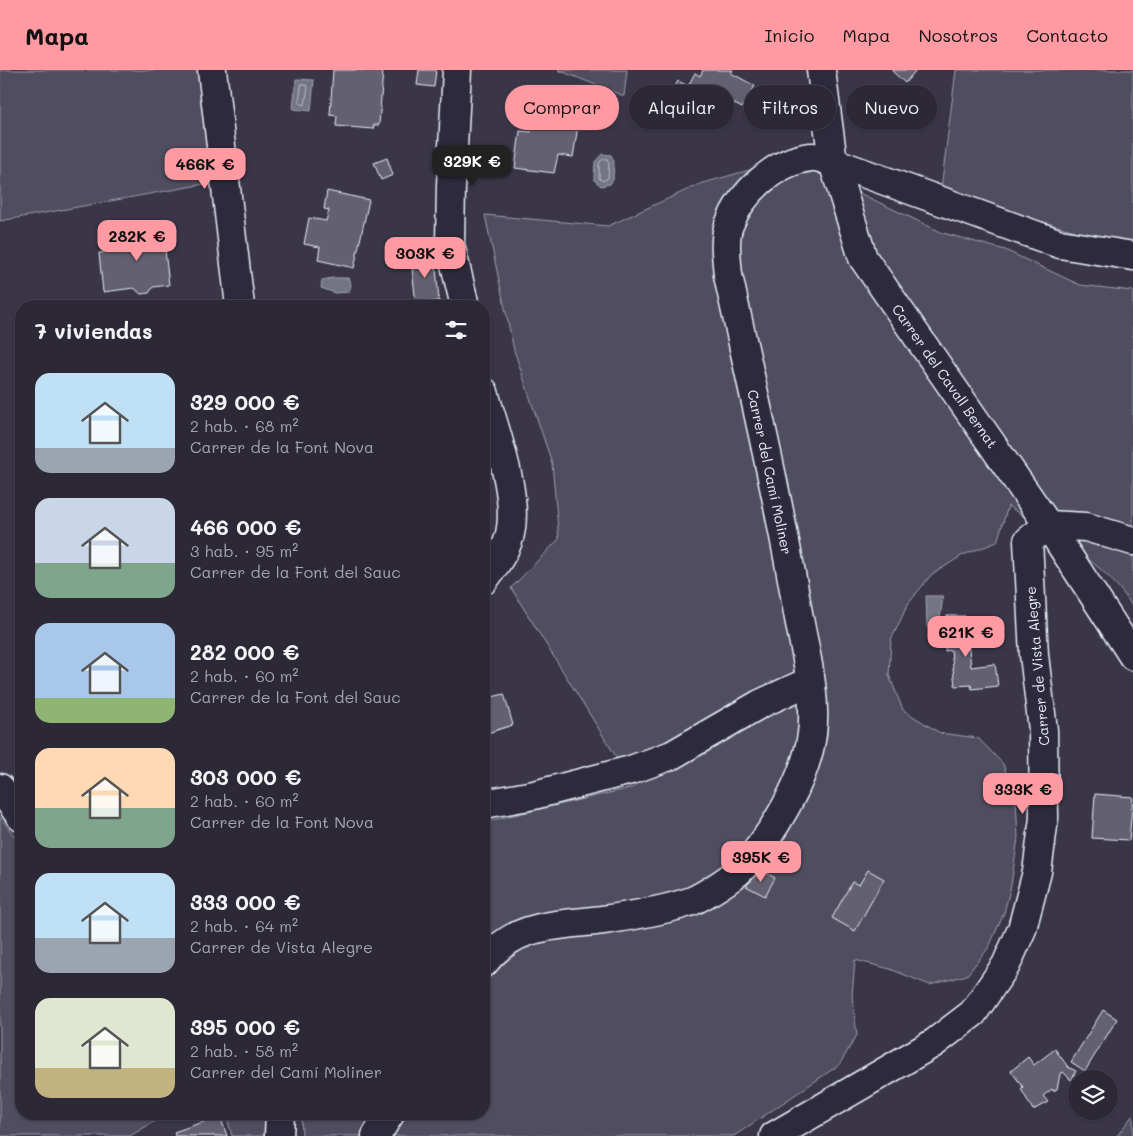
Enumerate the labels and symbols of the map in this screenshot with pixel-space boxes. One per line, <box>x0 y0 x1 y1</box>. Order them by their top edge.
pin: 329K € <box>431 144 513 187</box>
pin: 466K € <box>164 148 246 190</box>
pin: 282K € <box>96 220 178 262</box>
pin: 303K € <box>384 236 466 279</box>
street label: Carrer del Cavall Bernat <box>888 300 1002 452</box>
street label: Carrer del Camí Moliner <box>743 388 797 556</box>
street label: Carrer de Vista Alegre <box>1021 585 1053 747</box>
pin: 621K € <box>925 616 1007 658</box>
pin: 333K € <box>982 772 1064 815</box>
pin: 395K € <box>720 840 802 883</box>

